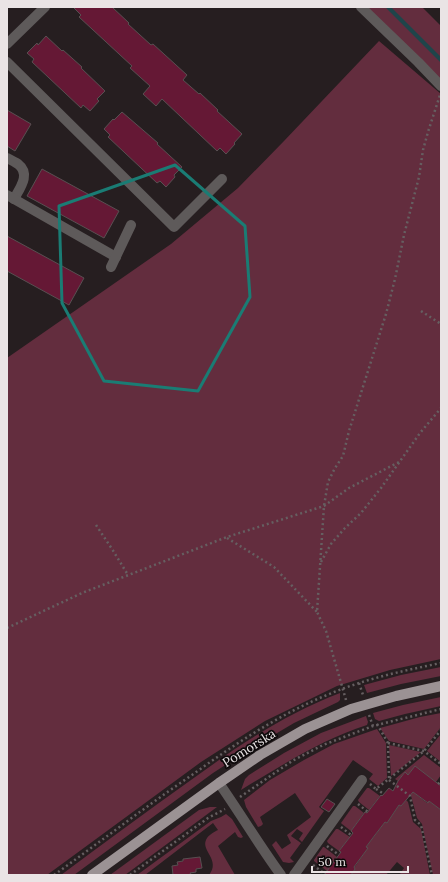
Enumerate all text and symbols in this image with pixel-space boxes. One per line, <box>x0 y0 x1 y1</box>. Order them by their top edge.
street label: Pomorska <box>219 725 279 771</box>
scale bar <box>312 848 408 874</box>
text: 50 m <box>318 854 346 869</box>

